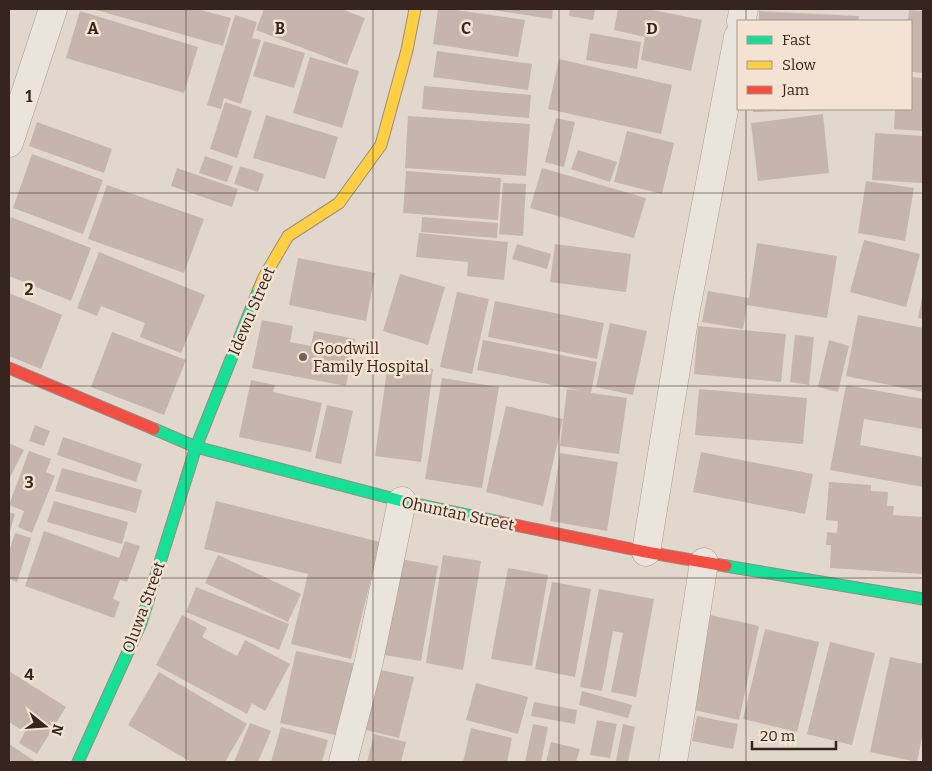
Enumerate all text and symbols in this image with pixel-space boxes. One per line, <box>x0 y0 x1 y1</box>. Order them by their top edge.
text: A <box>87 19 99 38</box>
text: B <box>275 19 285 38</box>
text: C <box>461 19 471 38</box>
text: D <box>646 19 658 38</box>
legend <box>737 20 912 110</box>
text: Fast <box>782 31 811 49</box>
text: Slow <box>782 56 817 74</box>
text: Jam <box>781 81 810 99</box>
text: 1 <box>26 87 33 106</box>
street label: Idewu Street <box>224 264 279 358</box>
text: 2 <box>24 280 34 299</box>
place label: Goodwill Family Hospital <box>313 339 429 376</box>
marker: Goodwill Family Hospital <box>297 351 309 363</box>
text: 3 <box>24 473 34 492</box>
street label: Ohuntan Street <box>400 492 516 535</box>
street label: Oluwa Street <box>118 559 169 655</box>
text: 4 <box>24 665 34 684</box>
north arrow <box>20 701 70 751</box>
scale bar <box>752 718 836 750</box>
text: N <box>47 722 67 737</box>
text: 20 m <box>760 727 796 745</box>

